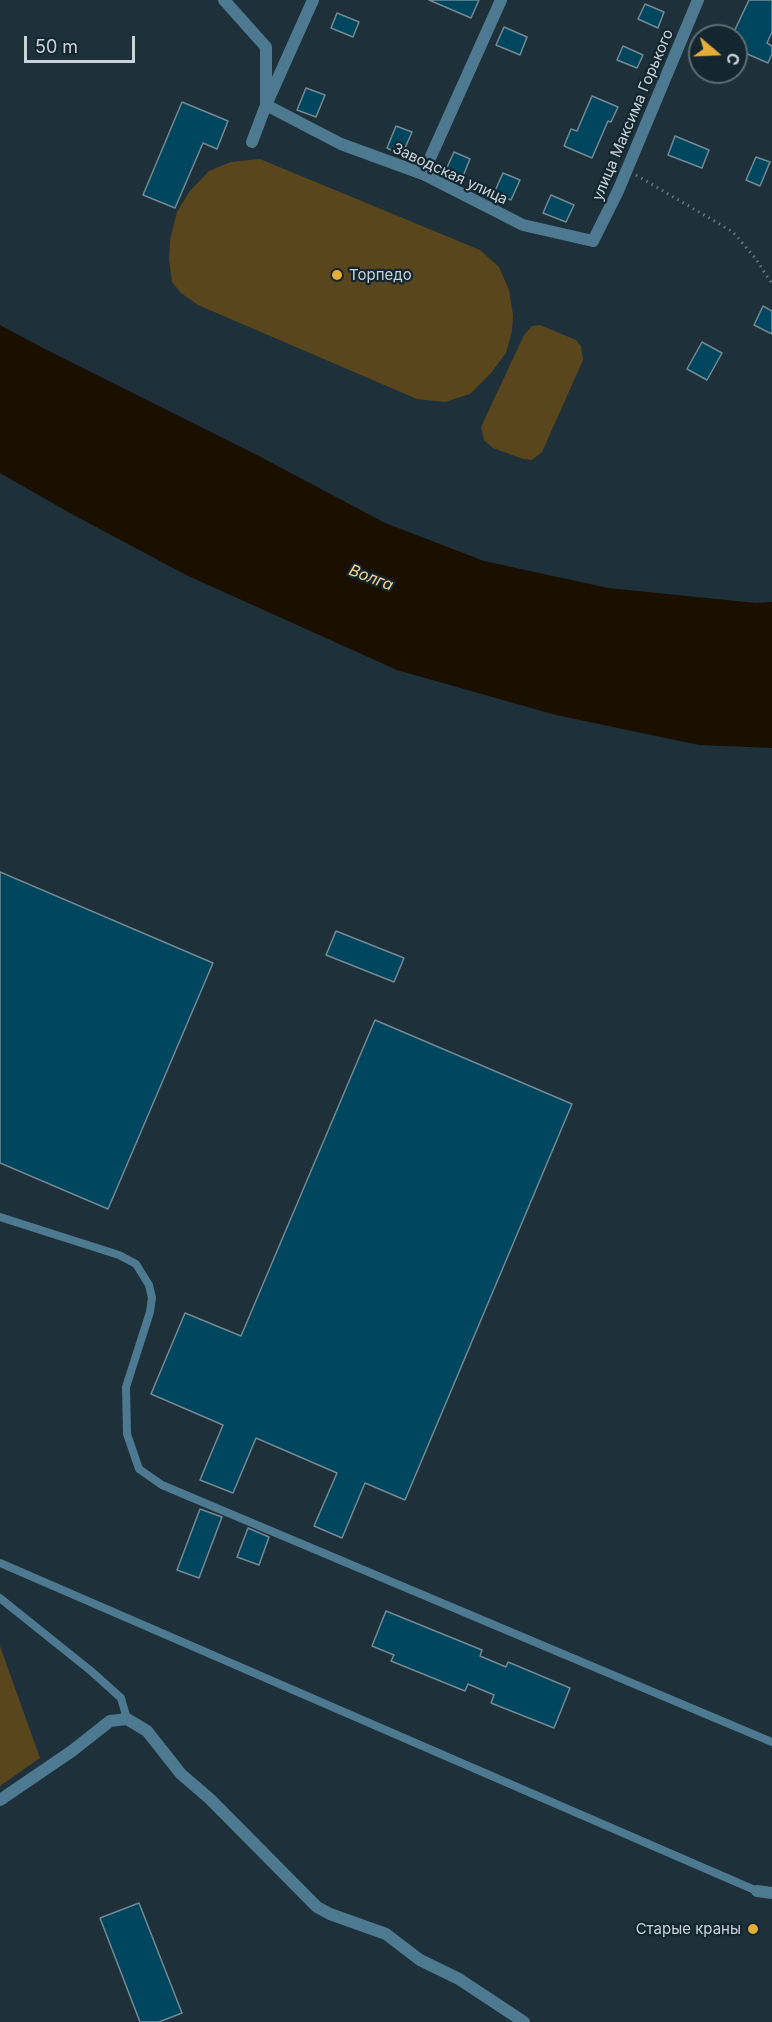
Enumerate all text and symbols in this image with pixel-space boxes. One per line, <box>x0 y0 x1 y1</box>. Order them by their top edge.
scale bar <box>27 24 138 62</box>
north arrow <box>688 24 748 84</box>
street label: улица Максима Горького <box>589 27 677 203</box>
text: 50 m <box>35 36 78 57</box>
text: С <box>722 50 745 68</box>
street label: Заводская улица <box>390 139 510 209</box>
place label: Торпедо <box>349 266 412 284</box>
marker: Торпедо <box>330 268 344 282</box>
water label: Волга <box>346 561 396 595</box>
place label: Старые краны <box>636 1920 741 1938</box>
marker: Старые краны <box>746 1922 760 1936</box>

